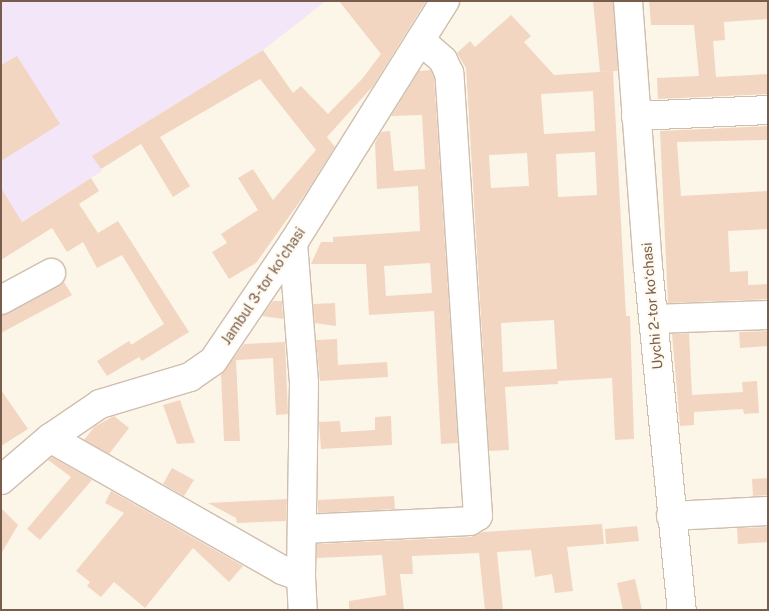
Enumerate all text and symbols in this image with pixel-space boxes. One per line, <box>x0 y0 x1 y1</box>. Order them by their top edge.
street label: Jambul 3-tor koʻchasi <box>218 224 308 348</box>
street label: Uychi 2-tor koʻchasi <box>638 242 666 370</box>

